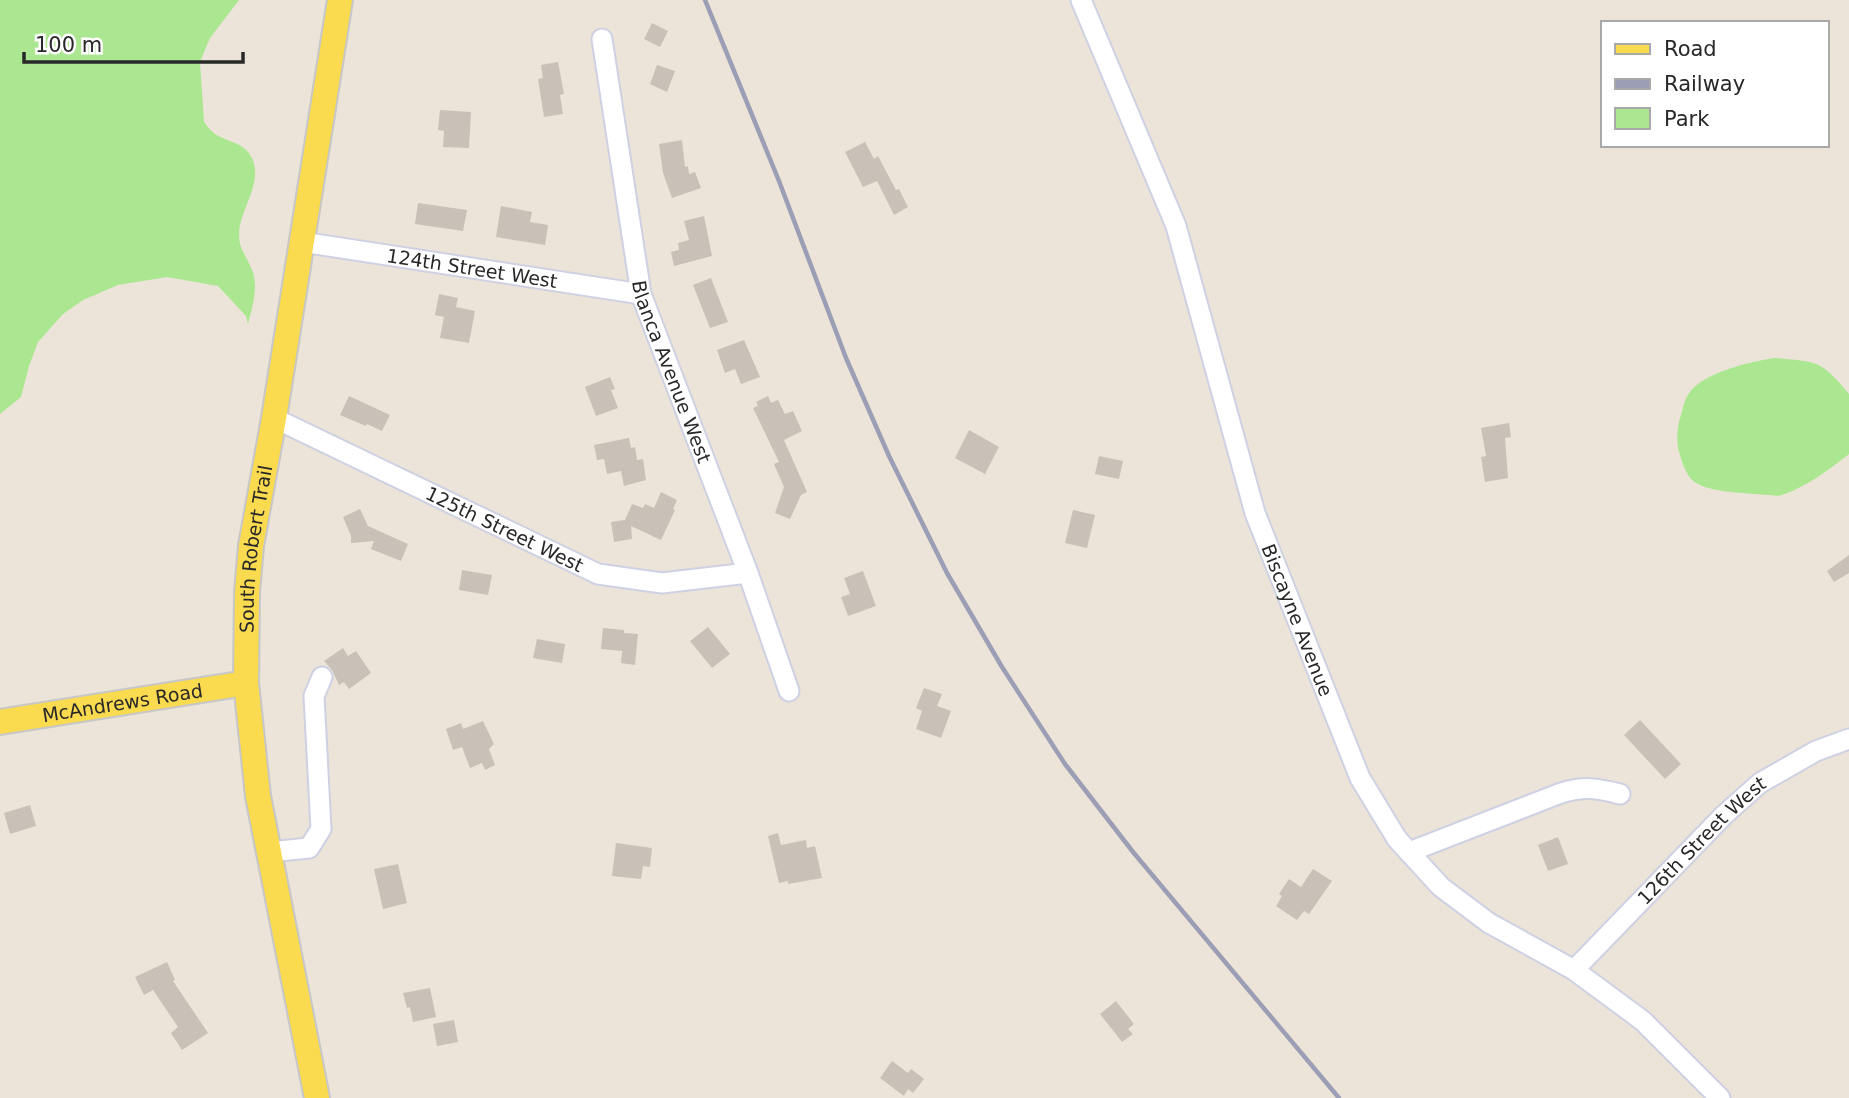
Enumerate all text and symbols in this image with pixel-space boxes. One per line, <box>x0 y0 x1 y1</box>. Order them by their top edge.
scale bar <box>24 21 243 65</box>
legend <box>1601 21 1828 147</box>
text: 100 m <box>35 33 102 57</box>
text: Road <box>1664 37 1717 61</box>
text: Railway <box>1664 72 1745 96</box>
text: Park <box>1664 107 1710 131</box>
street label: 124th Street West <box>385 244 559 292</box>
street label: Blanca Avenue West <box>628 279 716 466</box>
street label: South Robert Trail <box>236 463 276 633</box>
street label: 125th Street West <box>422 482 587 576</box>
street label: Biscayne Avenue <box>1257 541 1337 699</box>
street label: McAndrews Road <box>41 679 204 726</box>
street label: 126th Street West <box>1633 771 1769 909</box>

